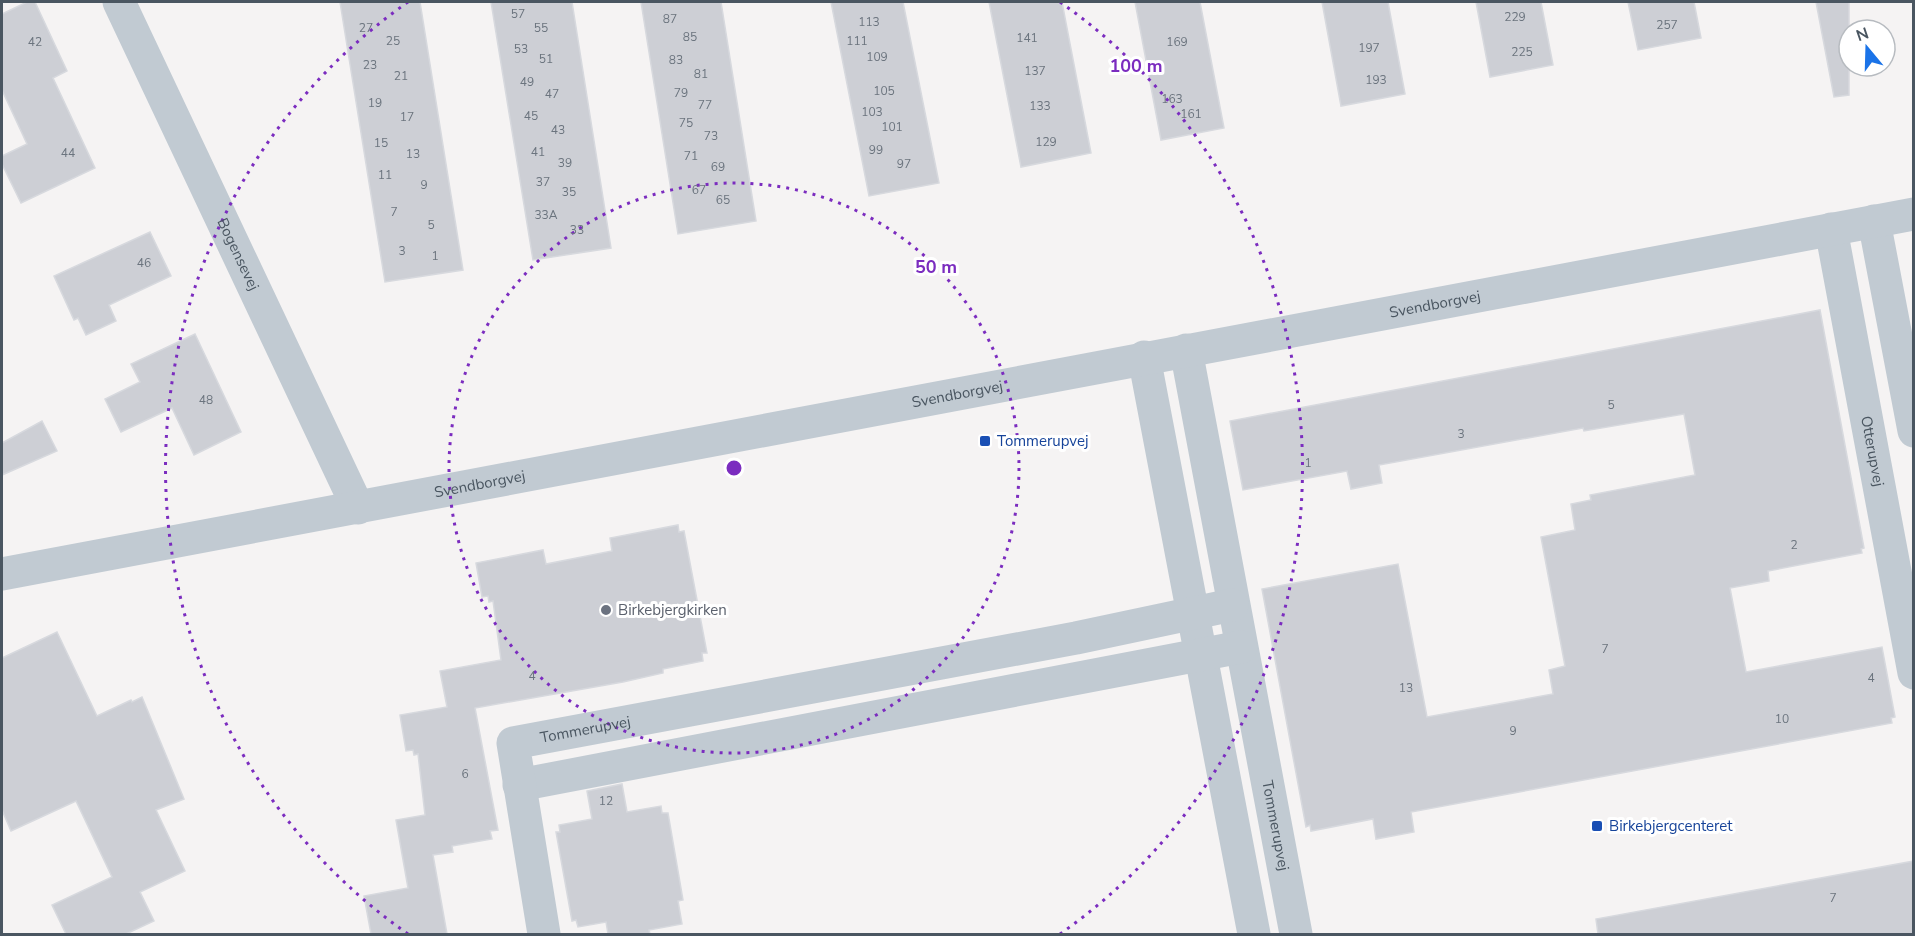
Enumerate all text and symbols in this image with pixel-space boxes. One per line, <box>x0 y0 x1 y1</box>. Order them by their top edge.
house number: 57 <box>511 6 525 22</box>
house number: 229 <box>1504 9 1526 25</box>
house number: 87 <box>663 11 677 27</box>
house number: 113 <box>858 14 880 30</box>
house number: 257 <box>1656 17 1678 33</box>
north arrow <box>1837 18 1897 78</box>
house number: 27 <box>359 20 373 36</box>
house number: 55 <box>534 20 548 36</box>
text: N <box>1853 22 1872 47</box>
house number: 85 <box>683 29 697 45</box>
house number: 141 <box>1016 30 1038 46</box>
house number: 25 <box>386 33 400 49</box>
house number: 111 <box>846 33 868 49</box>
house number: 42 <box>28 34 42 50</box>
house number: 169 <box>1166 34 1188 50</box>
house number: 197 <box>1358 40 1380 56</box>
house number: 53 <box>514 41 528 57</box>
house number: 225 <box>1511 44 1533 60</box>
house number: 109 <box>866 49 888 65</box>
house number: 51 <box>539 51 553 67</box>
house number: 83 <box>669 52 683 68</box>
text: 100 m <box>1109 54 1163 78</box>
house number: 23 <box>363 57 377 73</box>
house number: 137 <box>1024 63 1046 79</box>
house number: 81 <box>694 66 708 82</box>
house number: 21 <box>394 68 408 84</box>
house number: 193 <box>1365 72 1387 88</box>
house number: 49 <box>520 74 534 90</box>
house number: 105 <box>873 83 895 99</box>
house number: 79 <box>674 85 688 101</box>
house number: 47 <box>545 86 559 102</box>
house number: 163 <box>1161 91 1183 107</box>
house number: 19 <box>368 95 382 111</box>
house number: 77 <box>698 97 712 113</box>
house number: 133 <box>1029 98 1051 114</box>
house number: 103 <box>861 104 883 120</box>
house number: 161 <box>1180 106 1202 122</box>
house number: 45 <box>524 108 538 124</box>
house number: 17 <box>400 109 414 125</box>
house number: 75 <box>679 115 693 131</box>
house number: 101 <box>881 119 903 135</box>
house number: 43 <box>551 122 565 138</box>
house number: 73 <box>704 128 718 144</box>
house number: 129 <box>1035 134 1057 150</box>
house number: 15 <box>374 135 388 151</box>
house number: 99 <box>869 142 883 158</box>
house number: 41 <box>531 144 545 160</box>
house number: 44 <box>61 145 75 161</box>
house number: 13 <box>406 146 420 162</box>
house number: 71 <box>684 148 698 164</box>
house number: 39 <box>558 155 572 171</box>
house number: 97 <box>897 156 911 172</box>
house number: 69 <box>711 159 725 175</box>
house number: 11 <box>378 167 392 183</box>
house number: 37 <box>536 174 550 190</box>
house number: 9 <box>420 177 428 193</box>
house number: 67 <box>692 182 706 198</box>
house number: 35 <box>562 184 576 200</box>
house number: 65 <box>716 192 730 208</box>
house number: 7 <box>390 204 398 220</box>
house number: 33A <box>534 207 558 223</box>
street label: Bogensevej <box>212 215 264 294</box>
house number: 5 <box>427 217 435 233</box>
house number: 33 <box>570 222 584 238</box>
house number: 3 <box>398 243 406 259</box>
house number: 1 <box>431 248 439 264</box>
house number: 46 <box>137 255 151 271</box>
text: 50 m <box>915 255 957 279</box>
street label: Svendborgvej <box>1388 286 1482 323</box>
street label: Svendborgvej <box>910 376 1004 413</box>
house number: 48 <box>199 392 213 408</box>
house number: 5 <box>1607 397 1615 413</box>
street label: Otterupvej <box>1856 414 1889 488</box>
house number: 3 <box>1457 426 1465 442</box>
place label: Tommerupvej <box>997 431 1088 451</box>
marker: Tommerupvej <box>978 434 992 448</box>
house number: 1 <box>1304 455 1312 471</box>
centre of rings <box>724 458 744 478</box>
street label: Svendborgvej <box>432 466 527 502</box>
house number: 2 <box>1790 537 1798 553</box>
place label: Birkebjergkirken <box>618 600 727 620</box>
marker: Birkebjergkirken <box>599 603 613 617</box>
house number: 7 <box>1601 641 1609 657</box>
house number: 4 <box>528 668 536 684</box>
house number: 4 <box>1867 670 1875 686</box>
house number: 13 <box>1399 680 1413 696</box>
street label: Tommerupvej <box>538 711 632 748</box>
house number: 10 <box>1775 711 1789 727</box>
house number: 9 <box>1509 723 1517 739</box>
house number: 6 <box>461 766 469 782</box>
street label: Tommerupvej <box>1257 779 1294 872</box>
house number: 12 <box>599 793 613 809</box>
place label: Birkebjergcenteret <box>1609 816 1733 836</box>
marker: Birkebjergcenteret <box>1590 819 1604 833</box>
house number: 7 <box>1829 890 1837 906</box>

